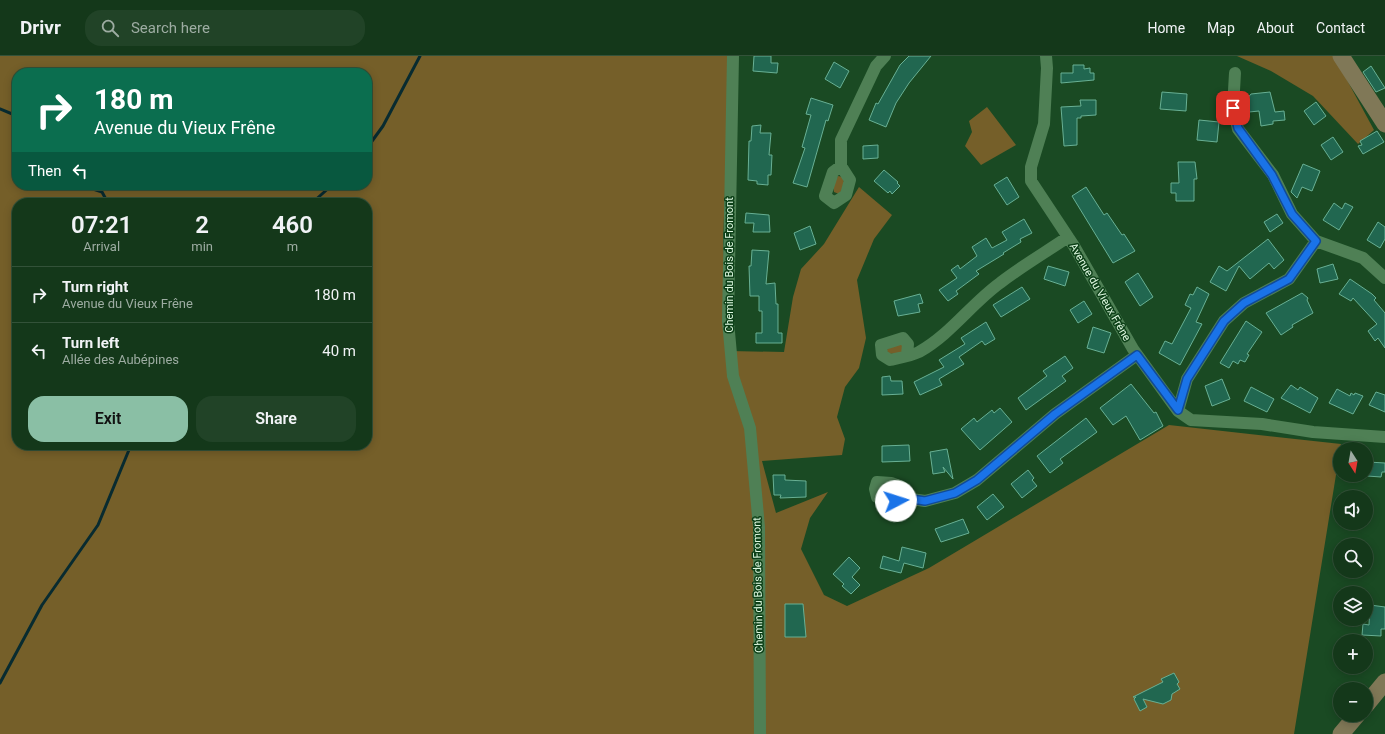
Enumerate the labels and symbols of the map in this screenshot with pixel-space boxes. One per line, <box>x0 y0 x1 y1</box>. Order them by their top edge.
pin <box>1216 91 1250 125</box>
street label: Chemin du Bois de Fromont <box>723 197 736 333</box>
street label: Avenue du Vieux Frêne <box>1067 241 1133 343</box>
north arrow <box>1333 442 1373 482</box>
position arrow <box>875 480 917 522</box>
street label: Chemin du Bois de Fromont <box>750 517 766 653</box>

